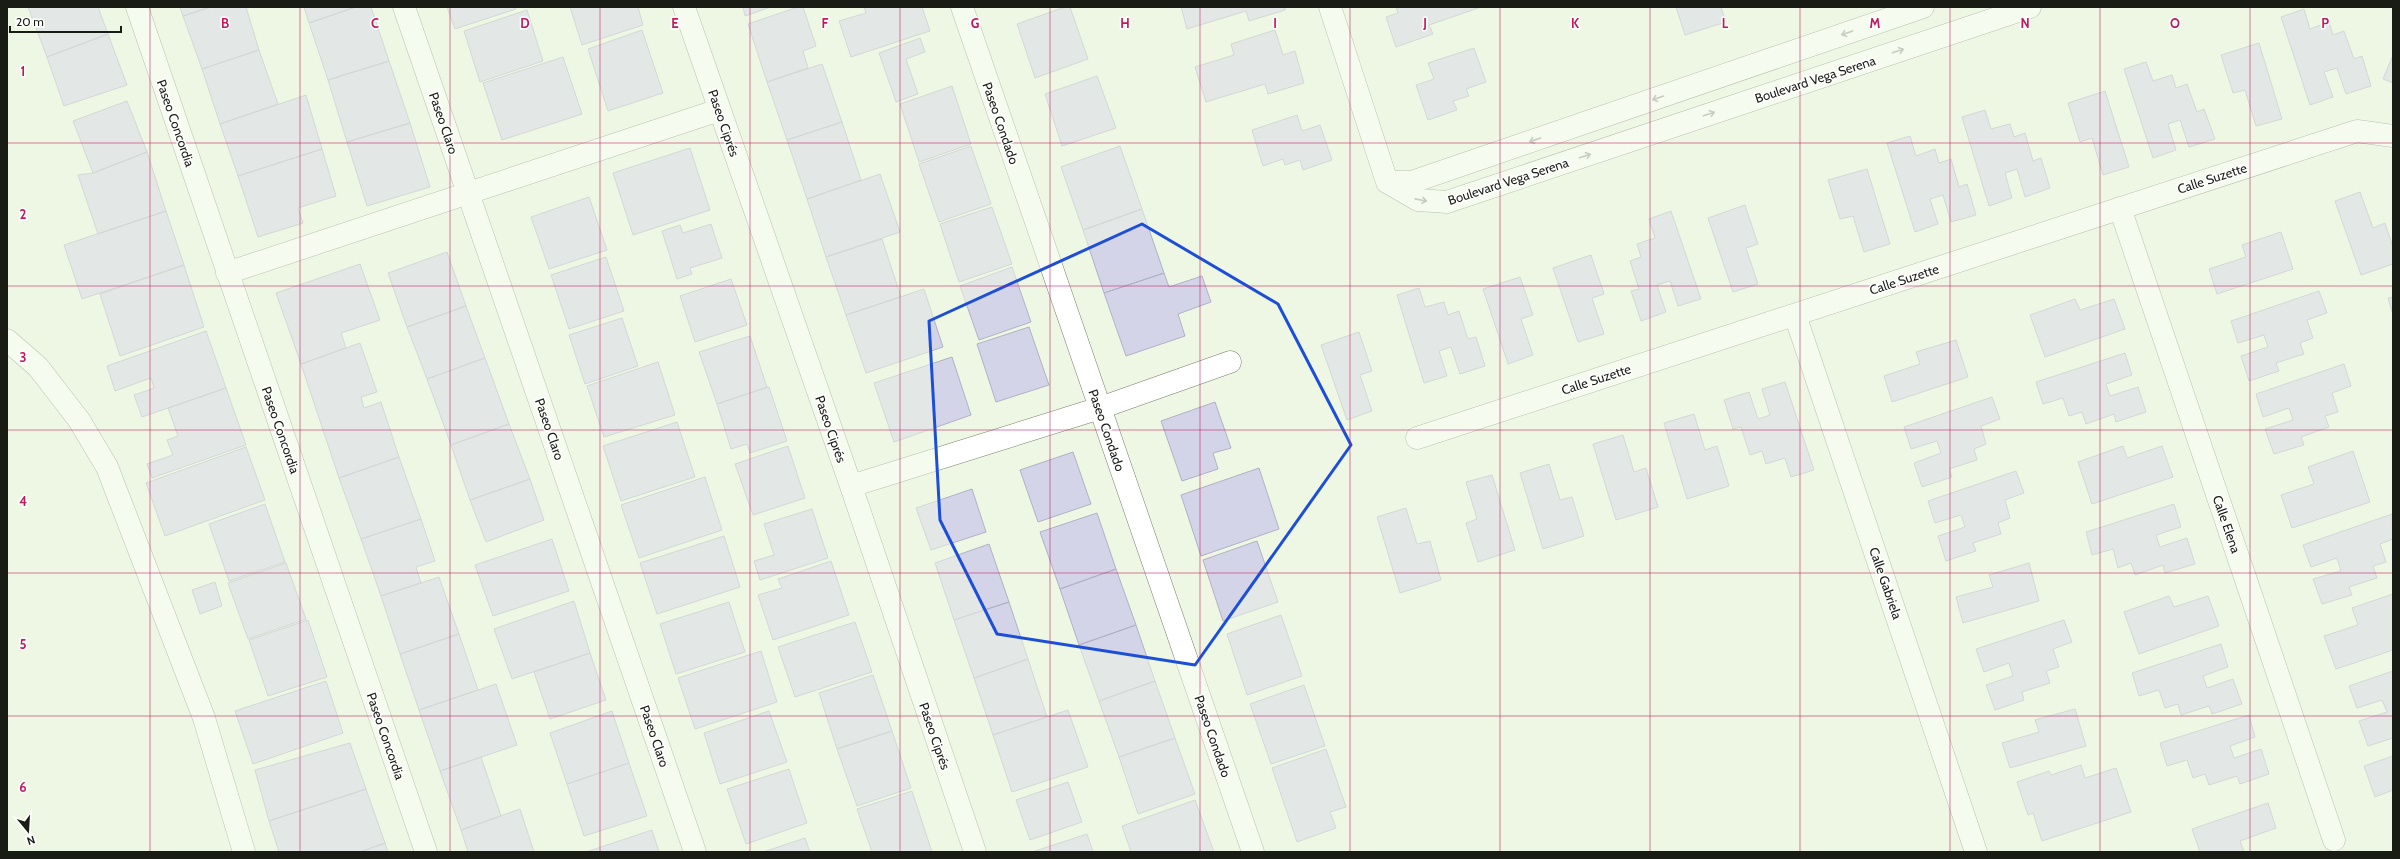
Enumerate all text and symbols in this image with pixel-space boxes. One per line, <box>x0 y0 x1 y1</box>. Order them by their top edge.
scale bar <box>10 8 121 34</box>
text: 20 m <box>16 14 44 29</box>
text: B <box>221 15 229 31</box>
text: C <box>371 15 379 31</box>
text: D <box>520 15 530 31</box>
text: E <box>671 15 679 31</box>
text: F <box>822 15 829 31</box>
text: G <box>971 15 980 31</box>
text: H <box>1120 15 1130 31</box>
text: I <box>1273 15 1277 31</box>
text: J <box>1422 15 1427 31</box>
text: K <box>1571 15 1580 31</box>
text: L <box>1722 15 1729 31</box>
text: M <box>1870 15 1881 31</box>
text: N <box>2020 15 2030 31</box>
text: O <box>2170 15 2180 31</box>
text: P <box>2321 15 2329 31</box>
one-way arrow <box>1841 30 1853 38</box>
one-way arrow <box>1892 47 1905 54</box>
street label: Boulevard Vega Serena <box>1753 52 1878 106</box>
text: 1 <box>21 63 25 79</box>
street label: Paseo Concordia <box>154 77 199 169</box>
street label: Paseo Condado <box>979 80 1023 166</box>
street label: Paseo Ciprés <box>705 87 743 159</box>
street label: Paseo Claro <box>426 90 462 156</box>
one-way arrow <box>1651 95 1664 102</box>
one-way arrow <box>1702 110 1714 118</box>
one-way arrow <box>1528 137 1541 144</box>
one-way arrow <box>1579 151 1591 159</box>
street label: Boulevard Vega Serena <box>1446 154 1571 208</box>
street label: Calle Suzette <box>2175 159 2249 197</box>
one-way arrow <box>1415 196 1428 204</box>
text: 2 <box>20 206 27 222</box>
street label: Calle Suzette <box>1867 260 1941 298</box>
text: 3 <box>19 349 27 365</box>
street label: Calle Suzette <box>1559 360 1633 398</box>
street label: Paseo Concordia <box>259 384 304 476</box>
street label: Paseo Condado <box>1085 387 1129 473</box>
street label: Paseo Ciprés <box>812 393 850 465</box>
street label: Paseo Claro <box>532 396 568 462</box>
text: 4 <box>19 493 27 509</box>
street label: Calle Elena <box>2210 493 2245 556</box>
street label: Calle Gabriela <box>1866 545 1906 622</box>
text: 5 <box>20 636 27 652</box>
street label: Paseo Concordia <box>364 690 409 782</box>
street label: Paseo Condado <box>1191 693 1235 779</box>
street label: Paseo Ciprés <box>916 700 954 772</box>
street label: Paseo Claro <box>637 703 673 769</box>
text: 6 <box>19 779 27 795</box>
north arrow <box>8 811 48 851</box>
text: N <box>25 833 37 848</box>

